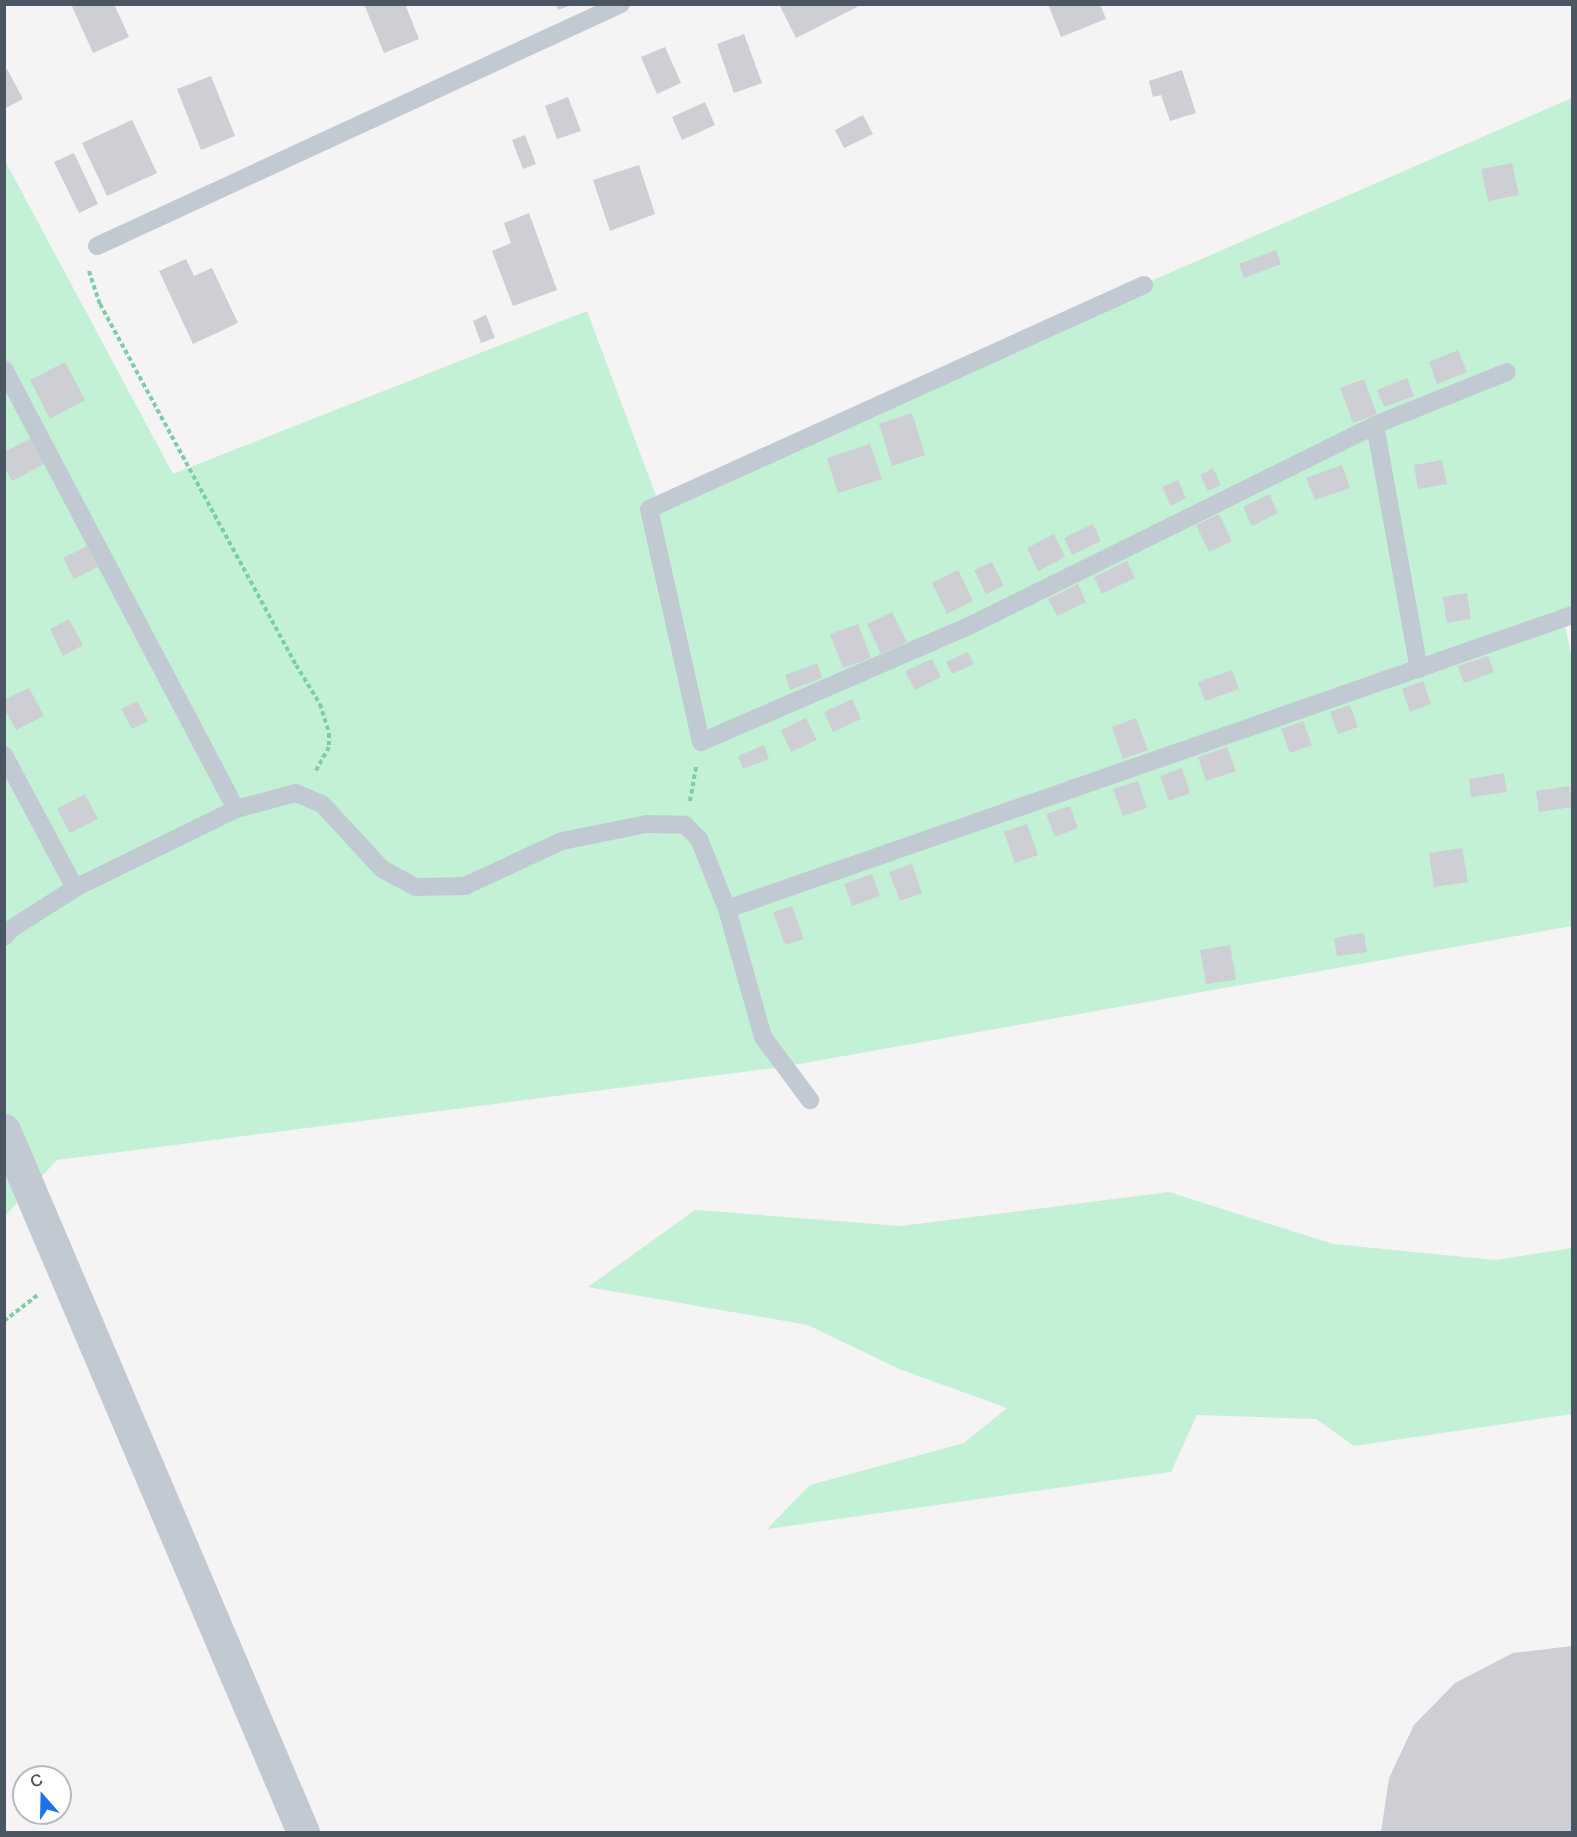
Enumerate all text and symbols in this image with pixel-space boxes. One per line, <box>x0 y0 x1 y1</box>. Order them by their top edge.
north arrow <box>12 1765 72 1825</box>
text: С <box>27 1768 46 1792</box>

